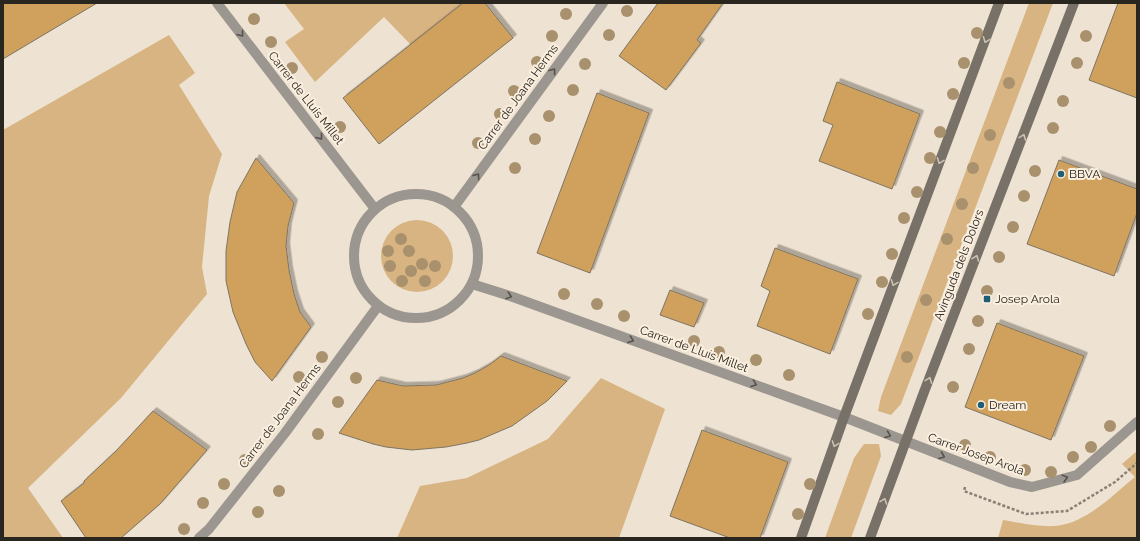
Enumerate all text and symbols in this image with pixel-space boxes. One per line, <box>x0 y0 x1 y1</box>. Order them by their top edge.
one-way arrow <box>236 29 243 36</box>
one-way arrow <box>982 36 990 43</box>
street label: Carrer de Joana Herms <box>475 41 561 153</box>
street label: Carrer de Lluís Millet <box>265 49 347 147</box>
one-way arrow <box>548 68 555 75</box>
one-way arrow <box>315 133 322 140</box>
one-way arrow <box>1018 133 1026 140</box>
one-way arrow <box>936 158 945 165</box>
place label: BBVA <box>1069 167 1100 181</box>
marker: BBVA <box>1056 169 1066 179</box>
one-way arrow <box>472 173 479 180</box>
street label: Avinguda dels Dolors <box>931 207 987 323</box>
one-way arrow <box>971 255 979 262</box>
one-way arrow <box>891 279 899 286</box>
one-way arrow <box>505 291 512 300</box>
place label: Josep Arola <box>995 292 1060 306</box>
marker: Josep Arola <box>982 294 992 304</box>
street label: Carrer de Lluís Millet <box>638 323 750 375</box>
one-way arrow <box>628 335 635 343</box>
street label: Carrer de Joana Herms <box>236 361 324 471</box>
one-way arrow <box>925 376 933 383</box>
one-way arrow <box>750 379 757 388</box>
place label: Dream <box>989 398 1026 412</box>
marker: Dream <box>976 400 986 410</box>
one-way arrow <box>885 430 892 438</box>
street label: Carrer Josep Arola <box>926 430 1026 478</box>
one-way arrow <box>831 441 839 448</box>
one-way arrow <box>938 451 945 459</box>
one-way arrow <box>1062 475 1069 483</box>
one-way arrow <box>879 498 887 505</box>

